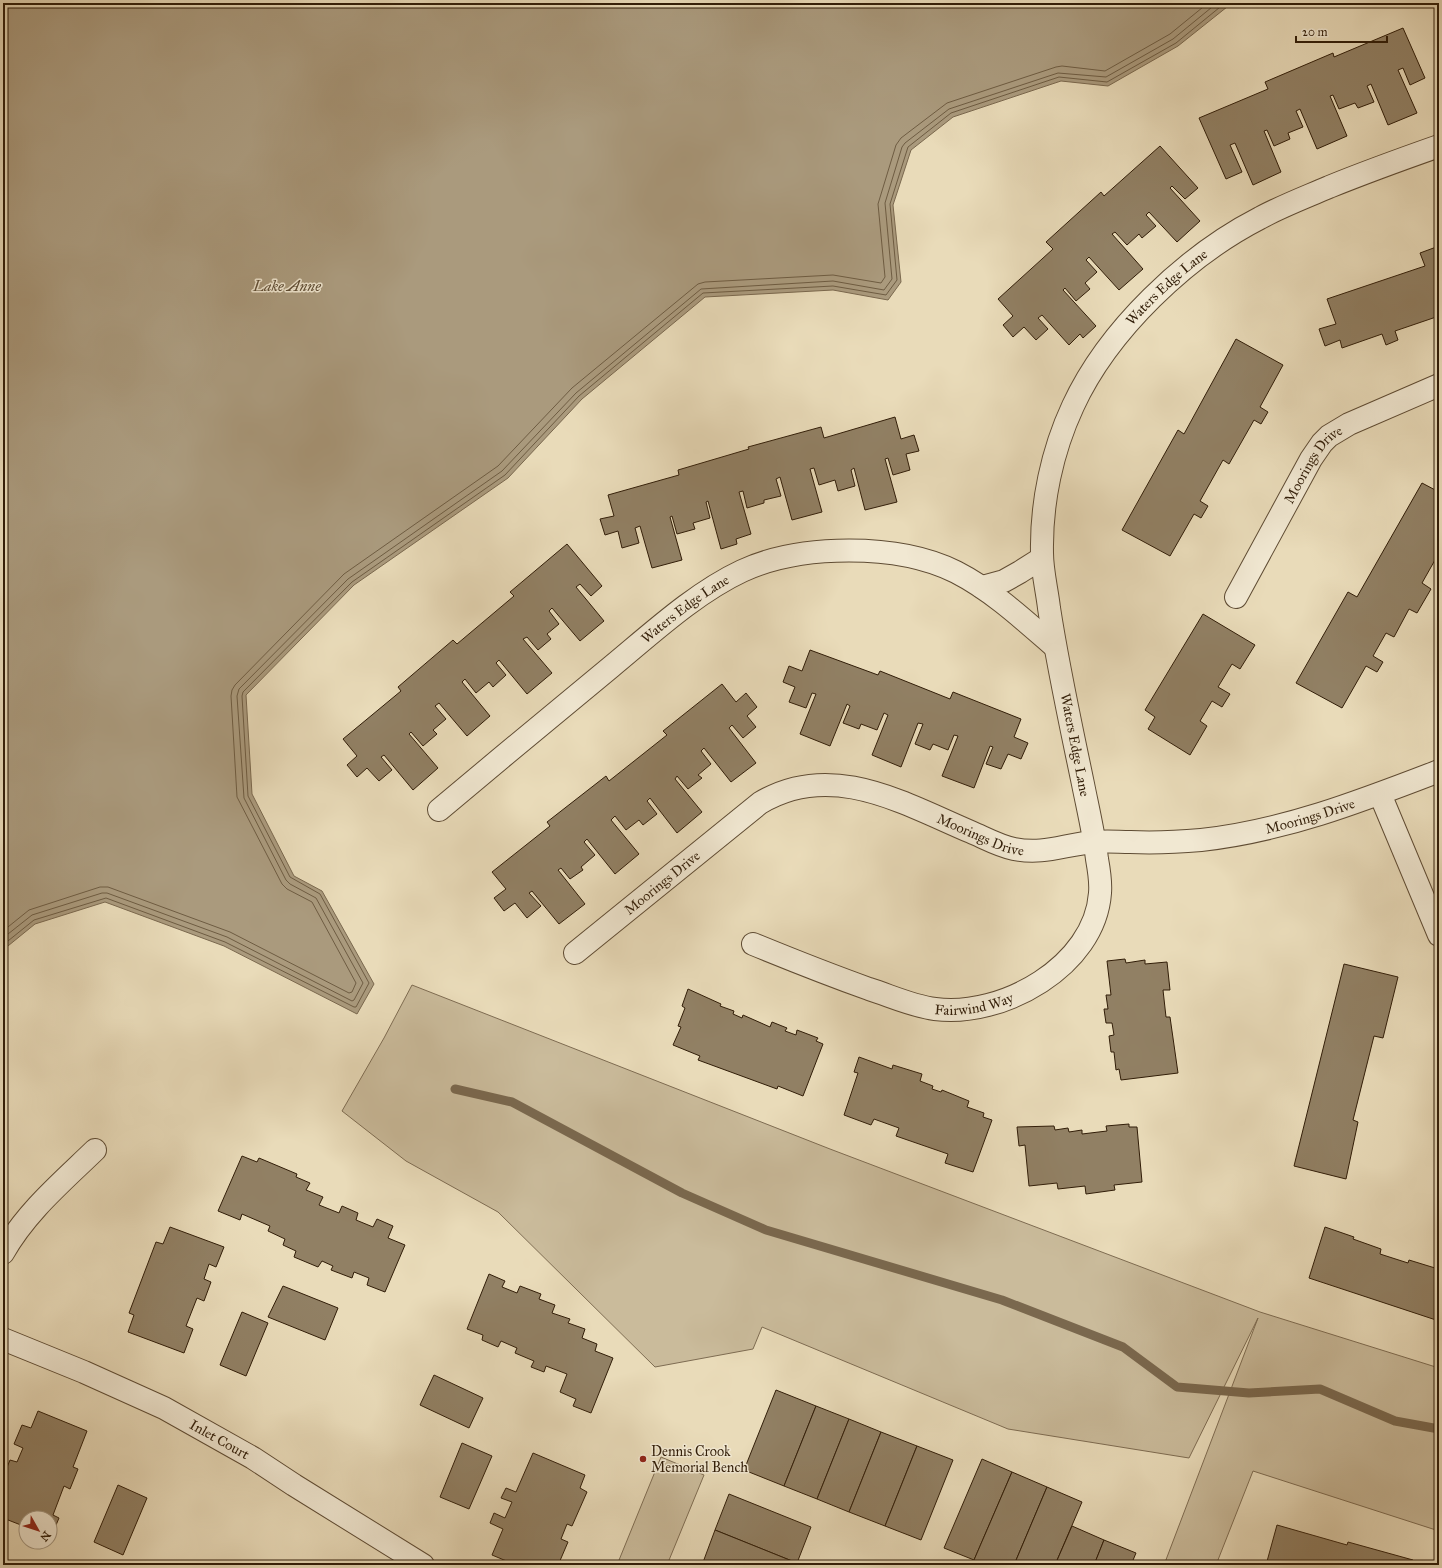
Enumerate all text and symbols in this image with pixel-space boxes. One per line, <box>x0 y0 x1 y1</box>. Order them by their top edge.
scale bar <box>1296 18 1387 44</box>
text: 20 m <box>1302 25 1328 39</box>
street label: Waters Edge Lane <box>1122 245 1211 328</box>
water label: Lake Anne <box>252 277 321 295</box>
street label: Moorings Drive <box>1280 422 1345 506</box>
street label: Waters Edge Lane <box>638 571 732 647</box>
street label: Waters Edge Lane <box>1057 692 1093 798</box>
street label: Moorings Drive <box>1264 795 1357 837</box>
street label: Moorings Drive <box>935 810 1025 859</box>
street label: Moorings Drive <box>621 847 703 918</box>
street label: Fairwind Way <box>934 989 1016 1019</box>
street label: Inlet Court <box>187 1416 252 1463</box>
place label: Dennis Crook Memorial Bench <box>651 1443 748 1476</box>
marker: Dennis Crook Memorial Bench <box>638 1454 648 1464</box>
north arrow <box>18 1510 58 1550</box>
text: N <box>37 1528 53 1544</box>

